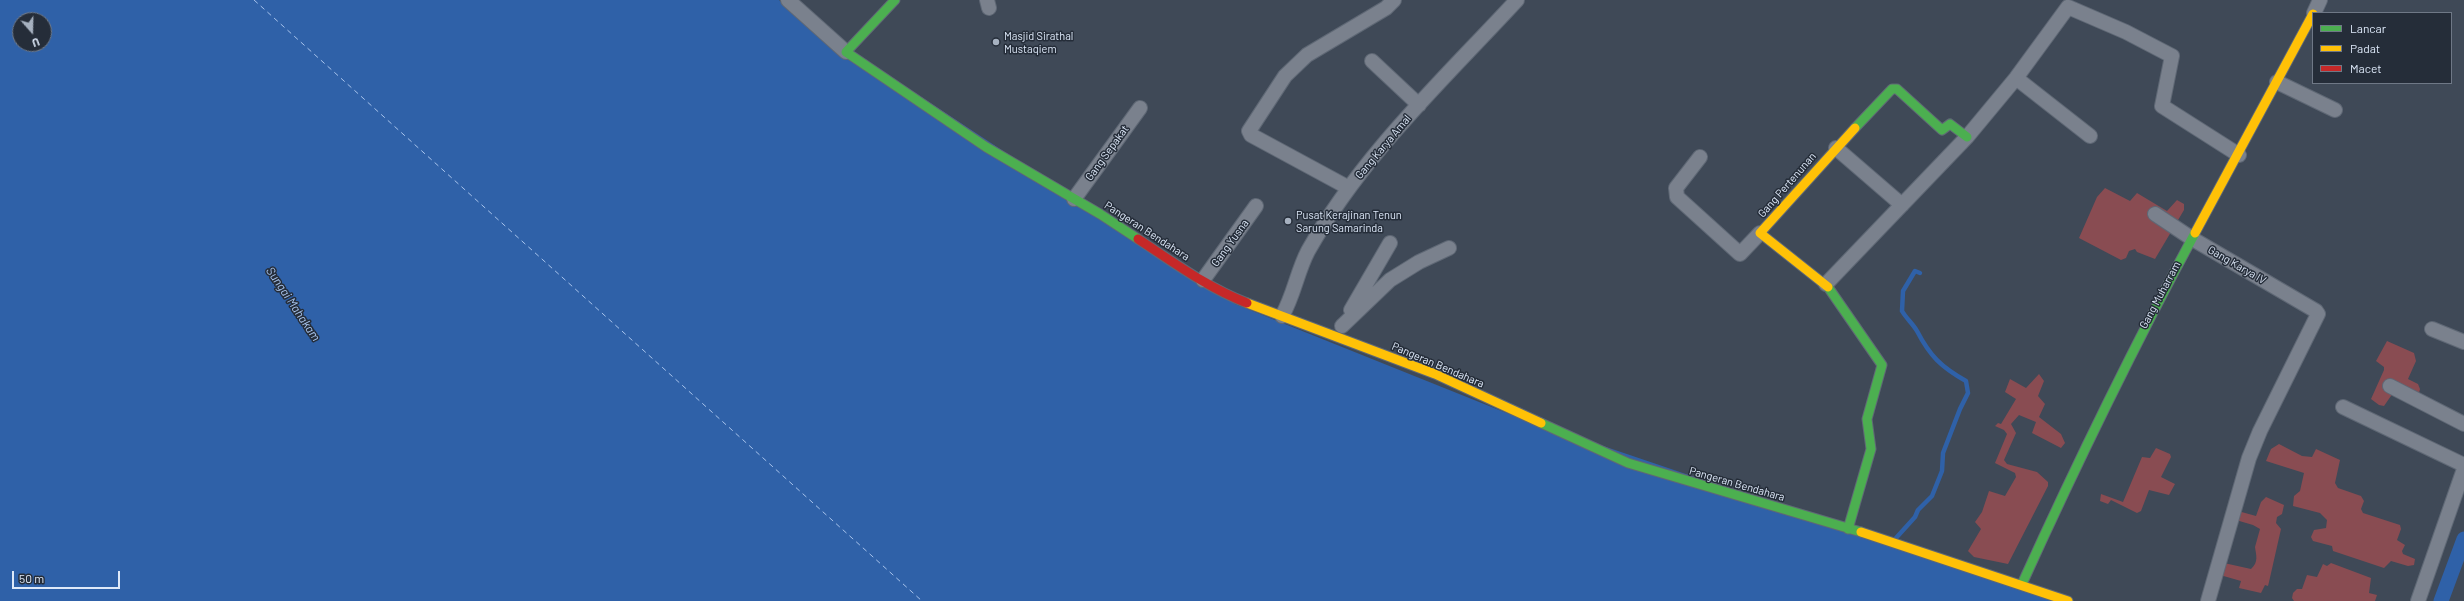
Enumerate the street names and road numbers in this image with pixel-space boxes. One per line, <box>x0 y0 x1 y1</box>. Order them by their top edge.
street label: Gang Karya Amal <box>1352 112 1414 182</box>
street label: Gang Sepakat <box>1082 123 1132 183</box>
street label: Gang Pertenunan <box>1755 150 1819 220</box>
street label: Pangeran Bendahara <box>1102 199 1192 263</box>
street label: Gang Yusna <box>1209 217 1251 269</box>
street label: Gang Karya IV <box>2206 243 2268 287</box>
street label: Gang Muharram <box>2137 259 2183 331</box>
street label: Pangeran Bendahara <box>1390 340 1486 390</box>
street label: Pangeran Bendahara <box>1688 464 1786 504</box>

